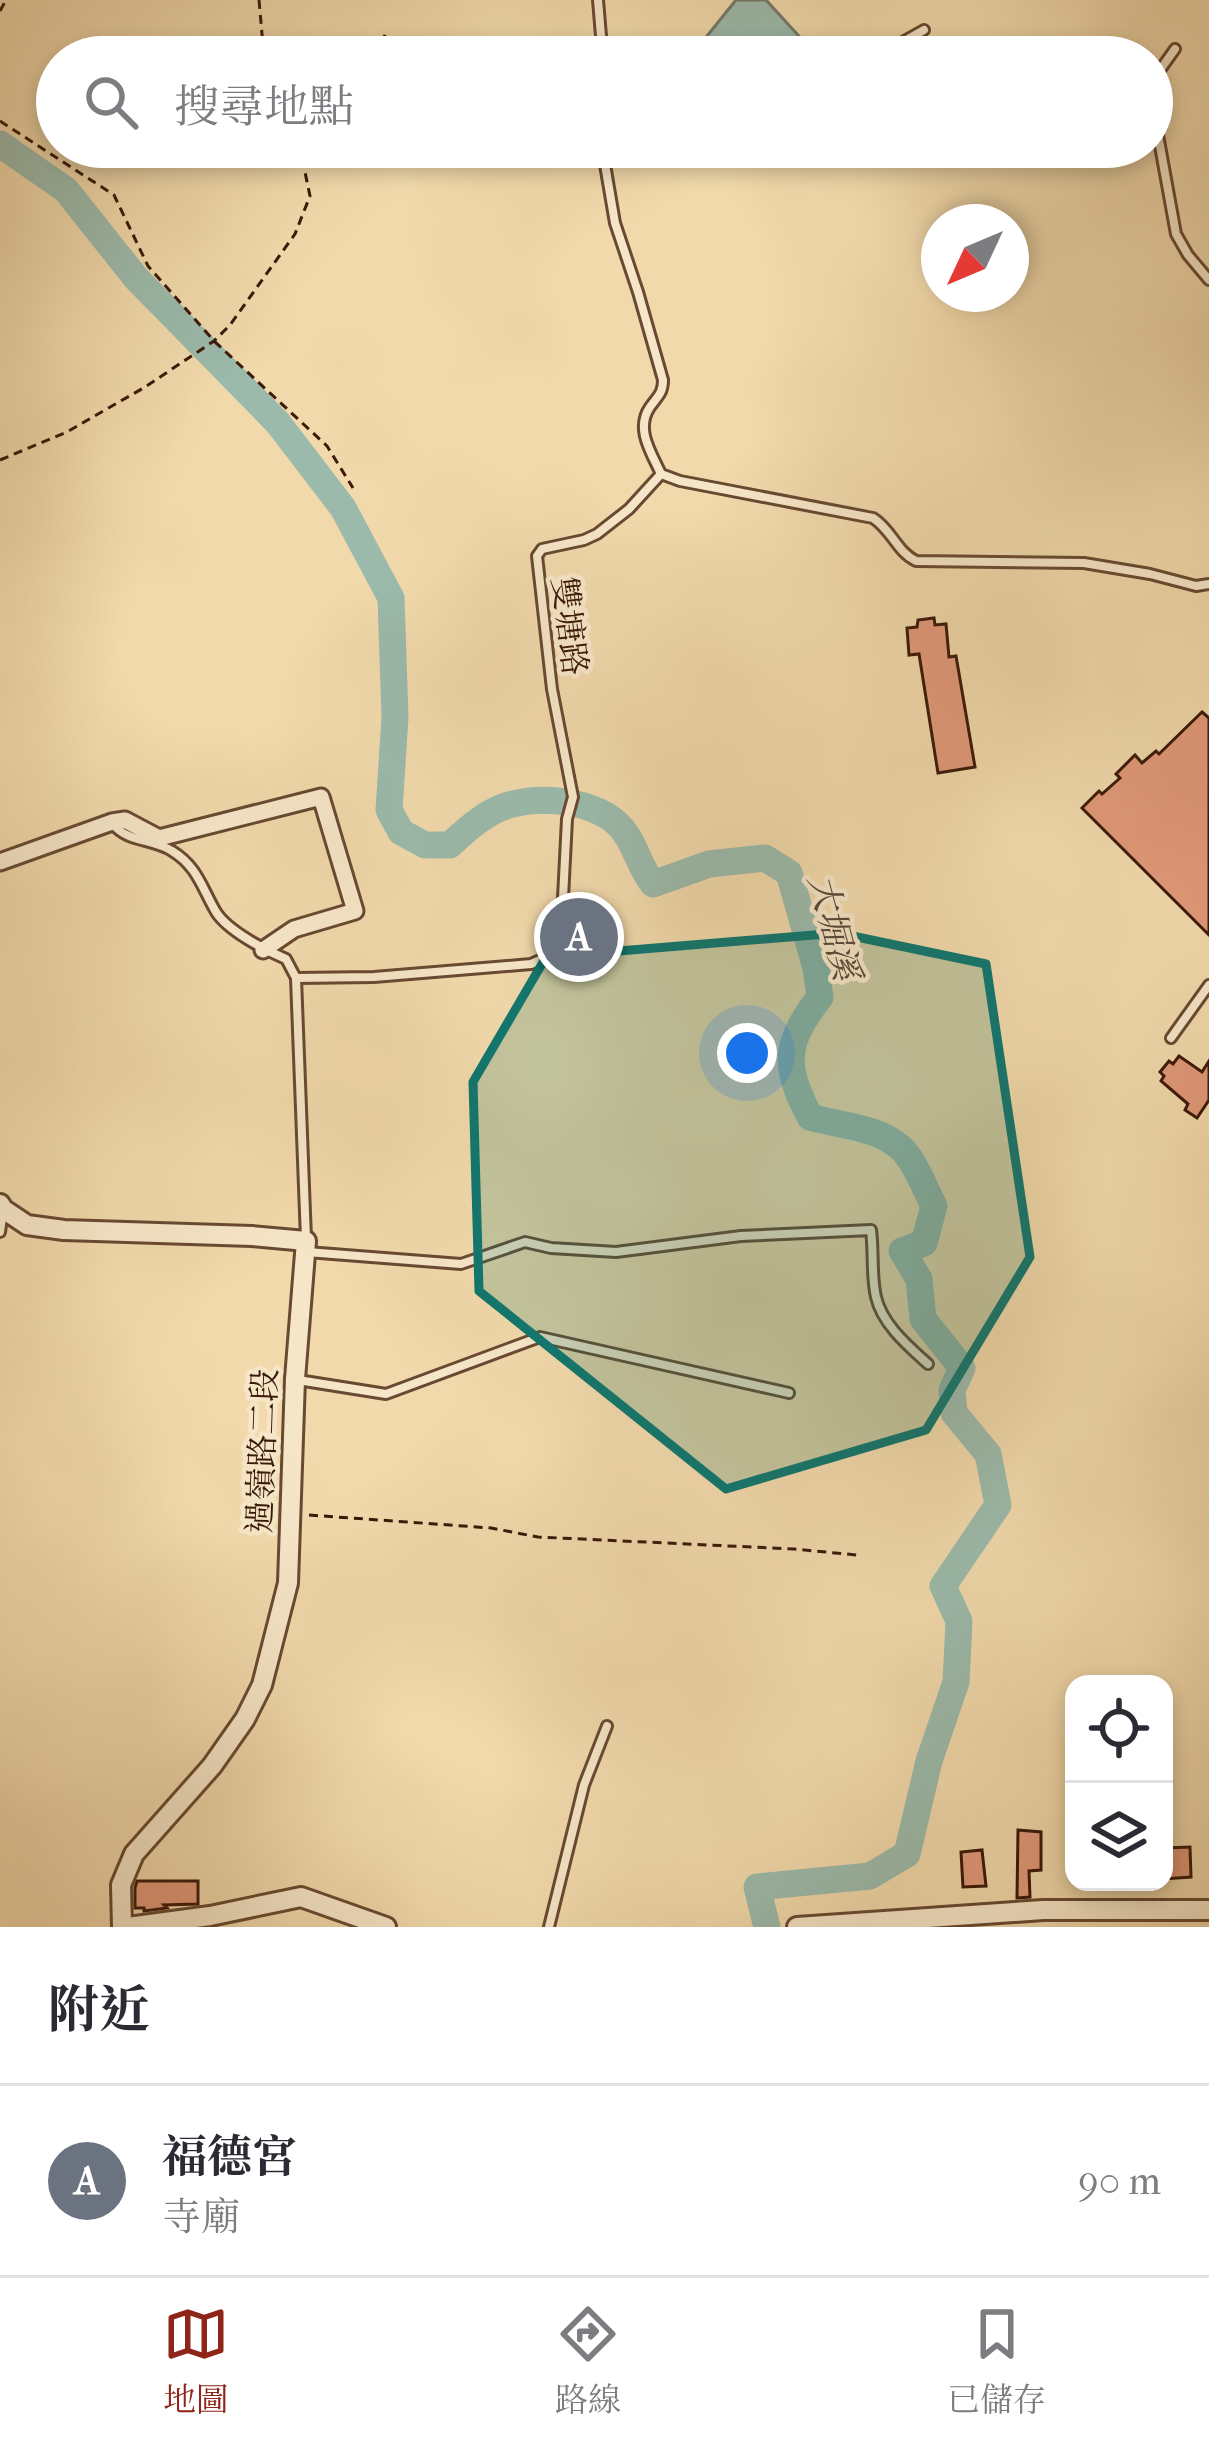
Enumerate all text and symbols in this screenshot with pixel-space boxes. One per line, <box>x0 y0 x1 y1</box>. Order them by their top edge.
search box <box>36 36 1173 168</box>
icon: search <box>78 69 144 135</box>
text: 搜尋地點 <box>174 81 354 134</box>
north arrow <box>921 204 1029 312</box>
street label: 雙塘路 <box>544 574 594 678</box>
water label: 大堀溪 <box>800 869 869 988</box>
pin: A <box>540 892 618 982</box>
your location <box>717 1023 777 1083</box>
street label: 過嶺路二段 <box>241 1368 285 1534</box>
map controls <box>1065 1675 1173 1891</box>
button: locate <box>1065 1675 1173 1783</box>
button: layers <box>1065 1783 1173 1891</box>
text: 附近 <box>48 1980 150 2040</box>
text: 福德宮 <box>162 2131 297 2184</box>
text: A <box>74 2158 100 2204</box>
text: 90 m <box>1078 2158 1161 2204</box>
text: 寺廟 <box>162 2194 240 2240</box>
tab: 地圖 <box>163 2301 229 2420</box>
tab: 路線 <box>555 2301 621 2420</box>
tab: 已儲存 <box>947 2301 1046 2420</box>

